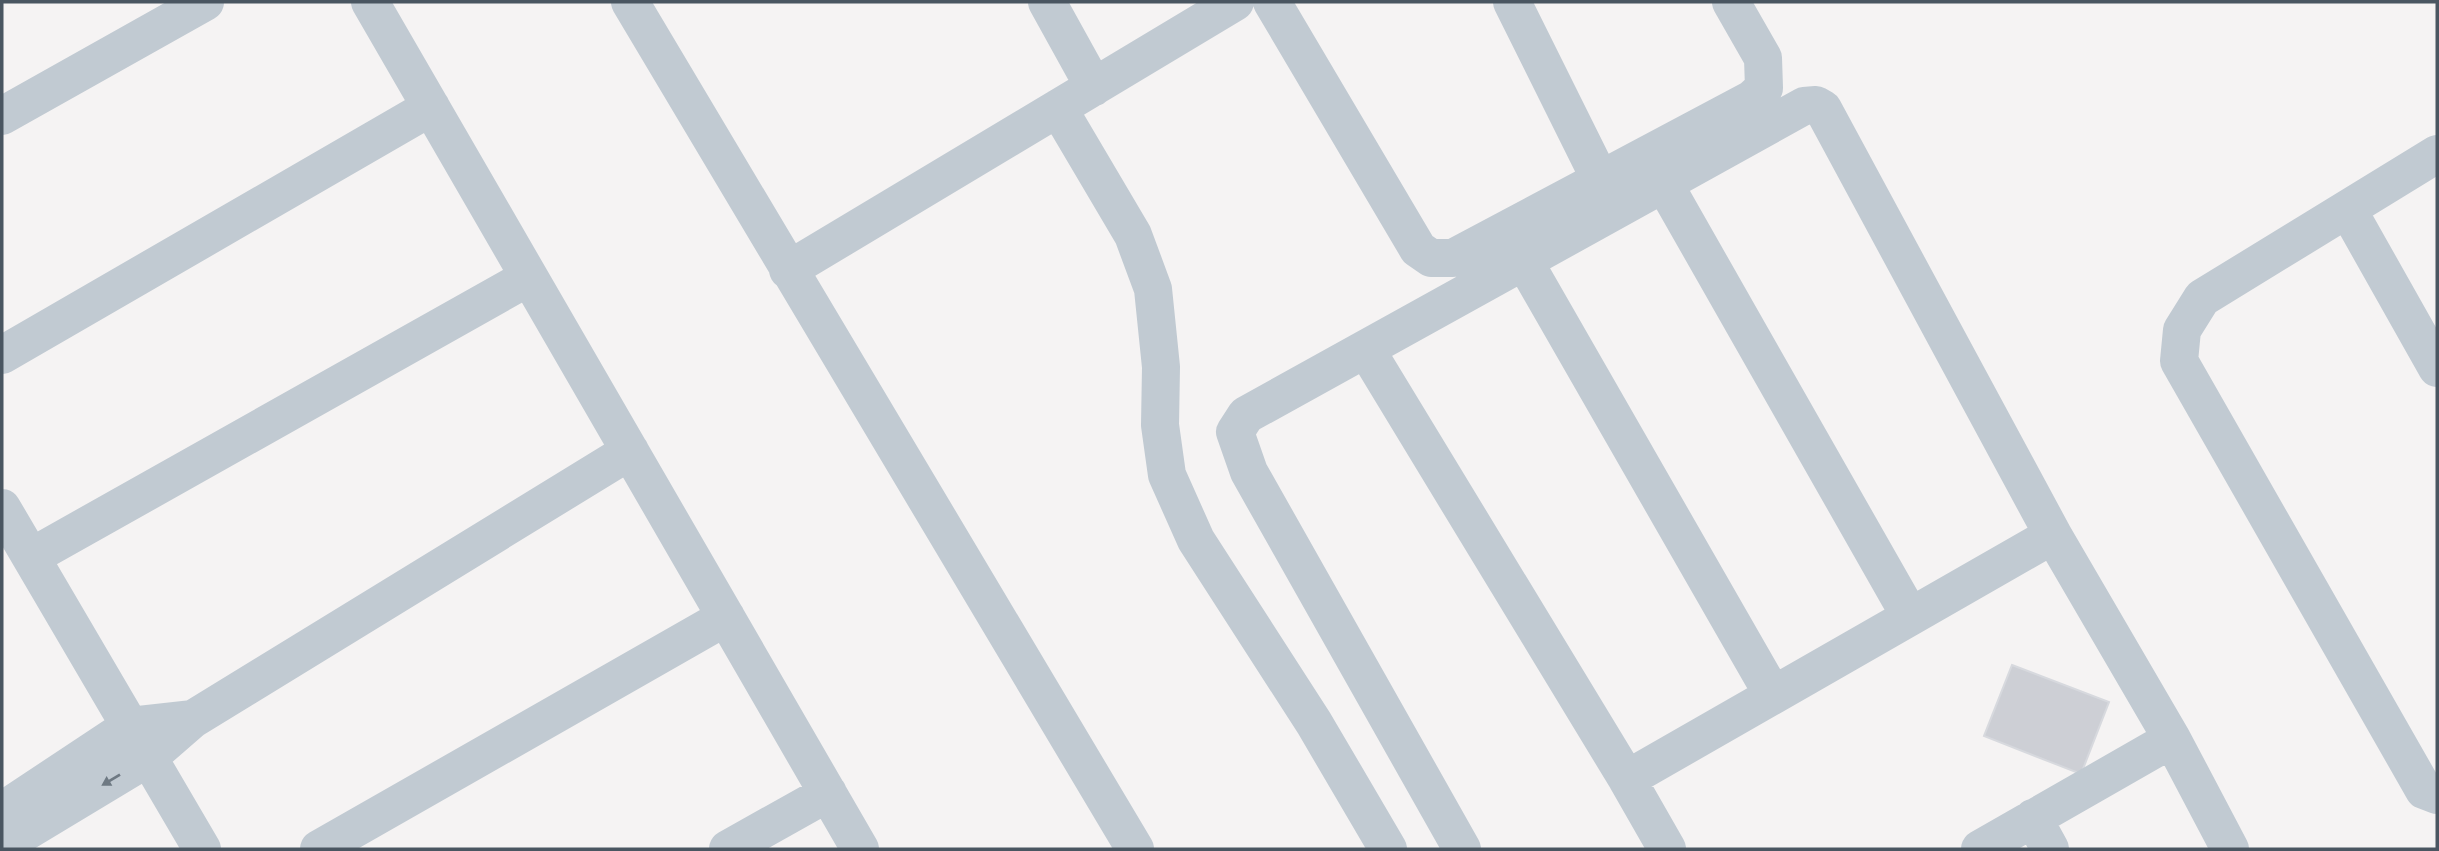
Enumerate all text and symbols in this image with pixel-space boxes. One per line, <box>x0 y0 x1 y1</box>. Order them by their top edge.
one-way arrow <box>101 774 120 787</box>

